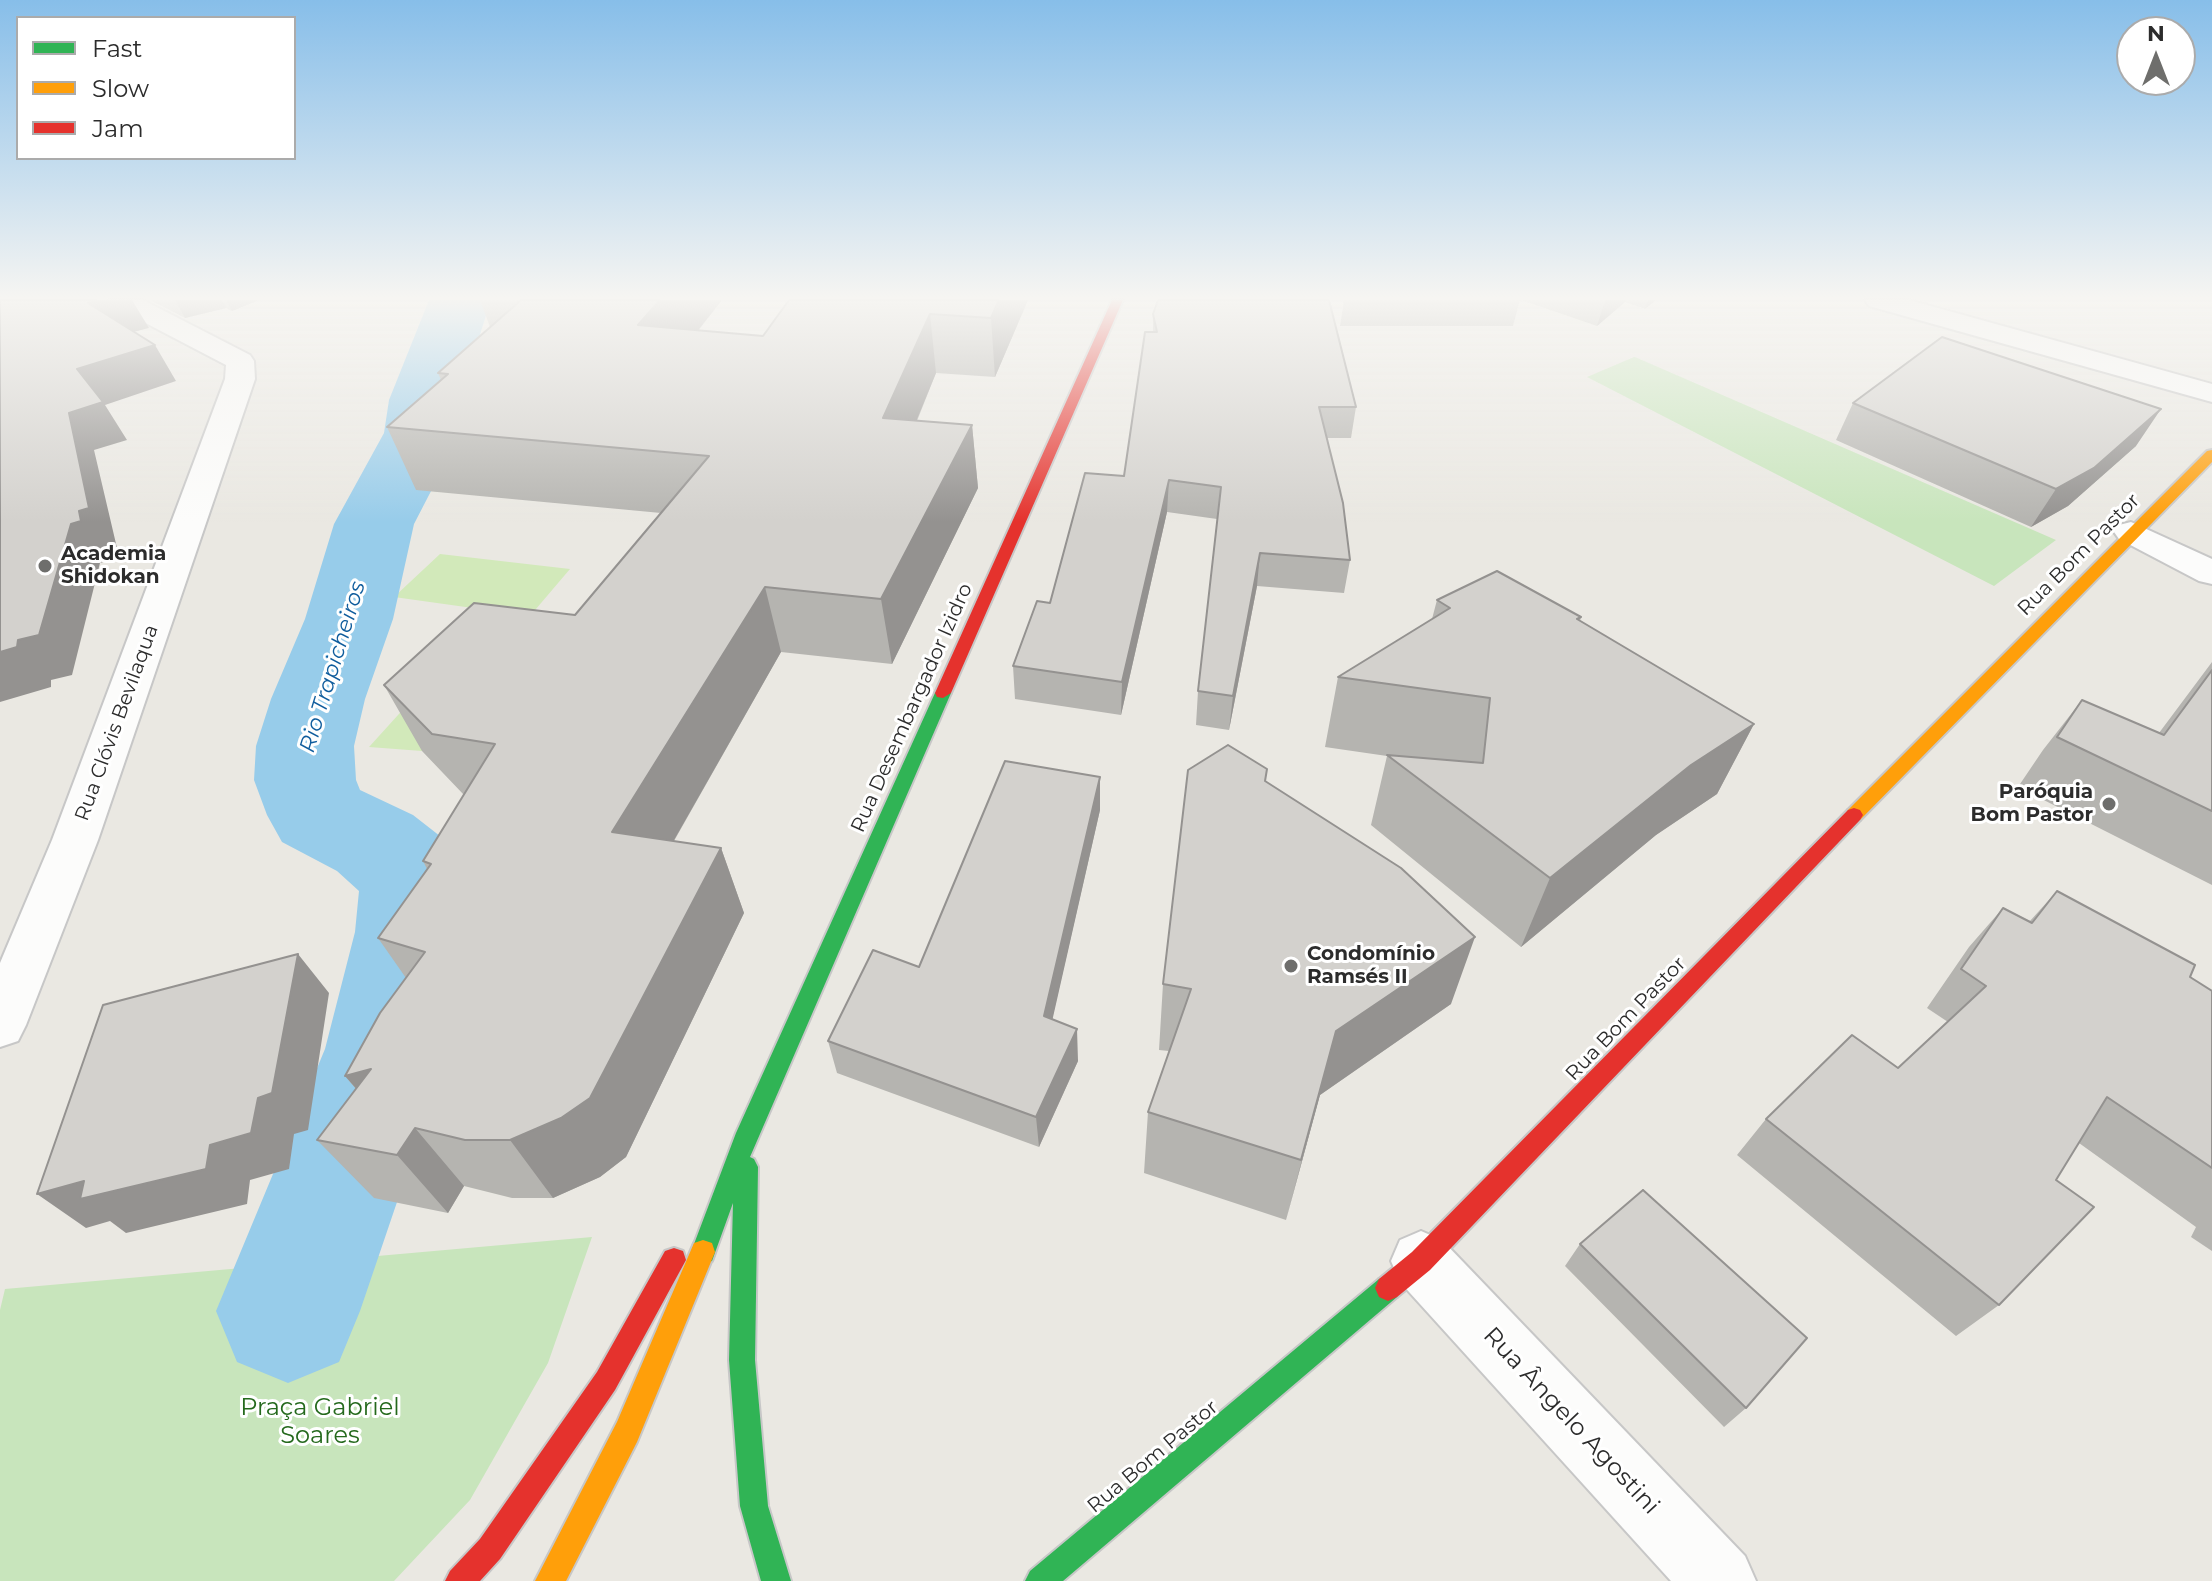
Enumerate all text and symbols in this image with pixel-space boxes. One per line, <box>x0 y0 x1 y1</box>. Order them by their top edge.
legend <box>16 16 296 160</box>
north arrow <box>2116 16 2196 96</box>
text: N <box>2147 20 2165 47</box>
text: Fast <box>92 34 142 63</box>
text: Slow <box>92 74 149 103</box>
text: Jam <box>92 114 144 143</box>
street label: Rua Bom Pastor <box>2013 489 2145 621</box>
place label: Academia Shidokan <box>61 542 166 589</box>
marker: Academia Shidokan <box>36 557 54 575</box>
water label: Rio Trapicheiros <box>294 578 372 756</box>
street label: Rua Desembargador Izidro <box>846 580 978 836</box>
street label: Rua Clóvis Bevilaqua <box>70 622 164 824</box>
place label: Paróquia Bom Pastor <box>1971 780 2093 827</box>
marker: Paróquia Bom Pastor <box>2100 795 2118 813</box>
place label: Condomínio Ramsés II <box>1307 942 1435 989</box>
street label: Rua Bom Pastor <box>1561 952 1691 1086</box>
marker: Condomínio Ramsés II <box>1282 957 1300 975</box>
street label: Rua Ângelo Agostini <box>1477 1321 1665 1521</box>
park label: Praça Gabriel Soares <box>240 1394 400 1450</box>
street label: Rua Bom Pastor <box>1083 1395 1223 1519</box>

